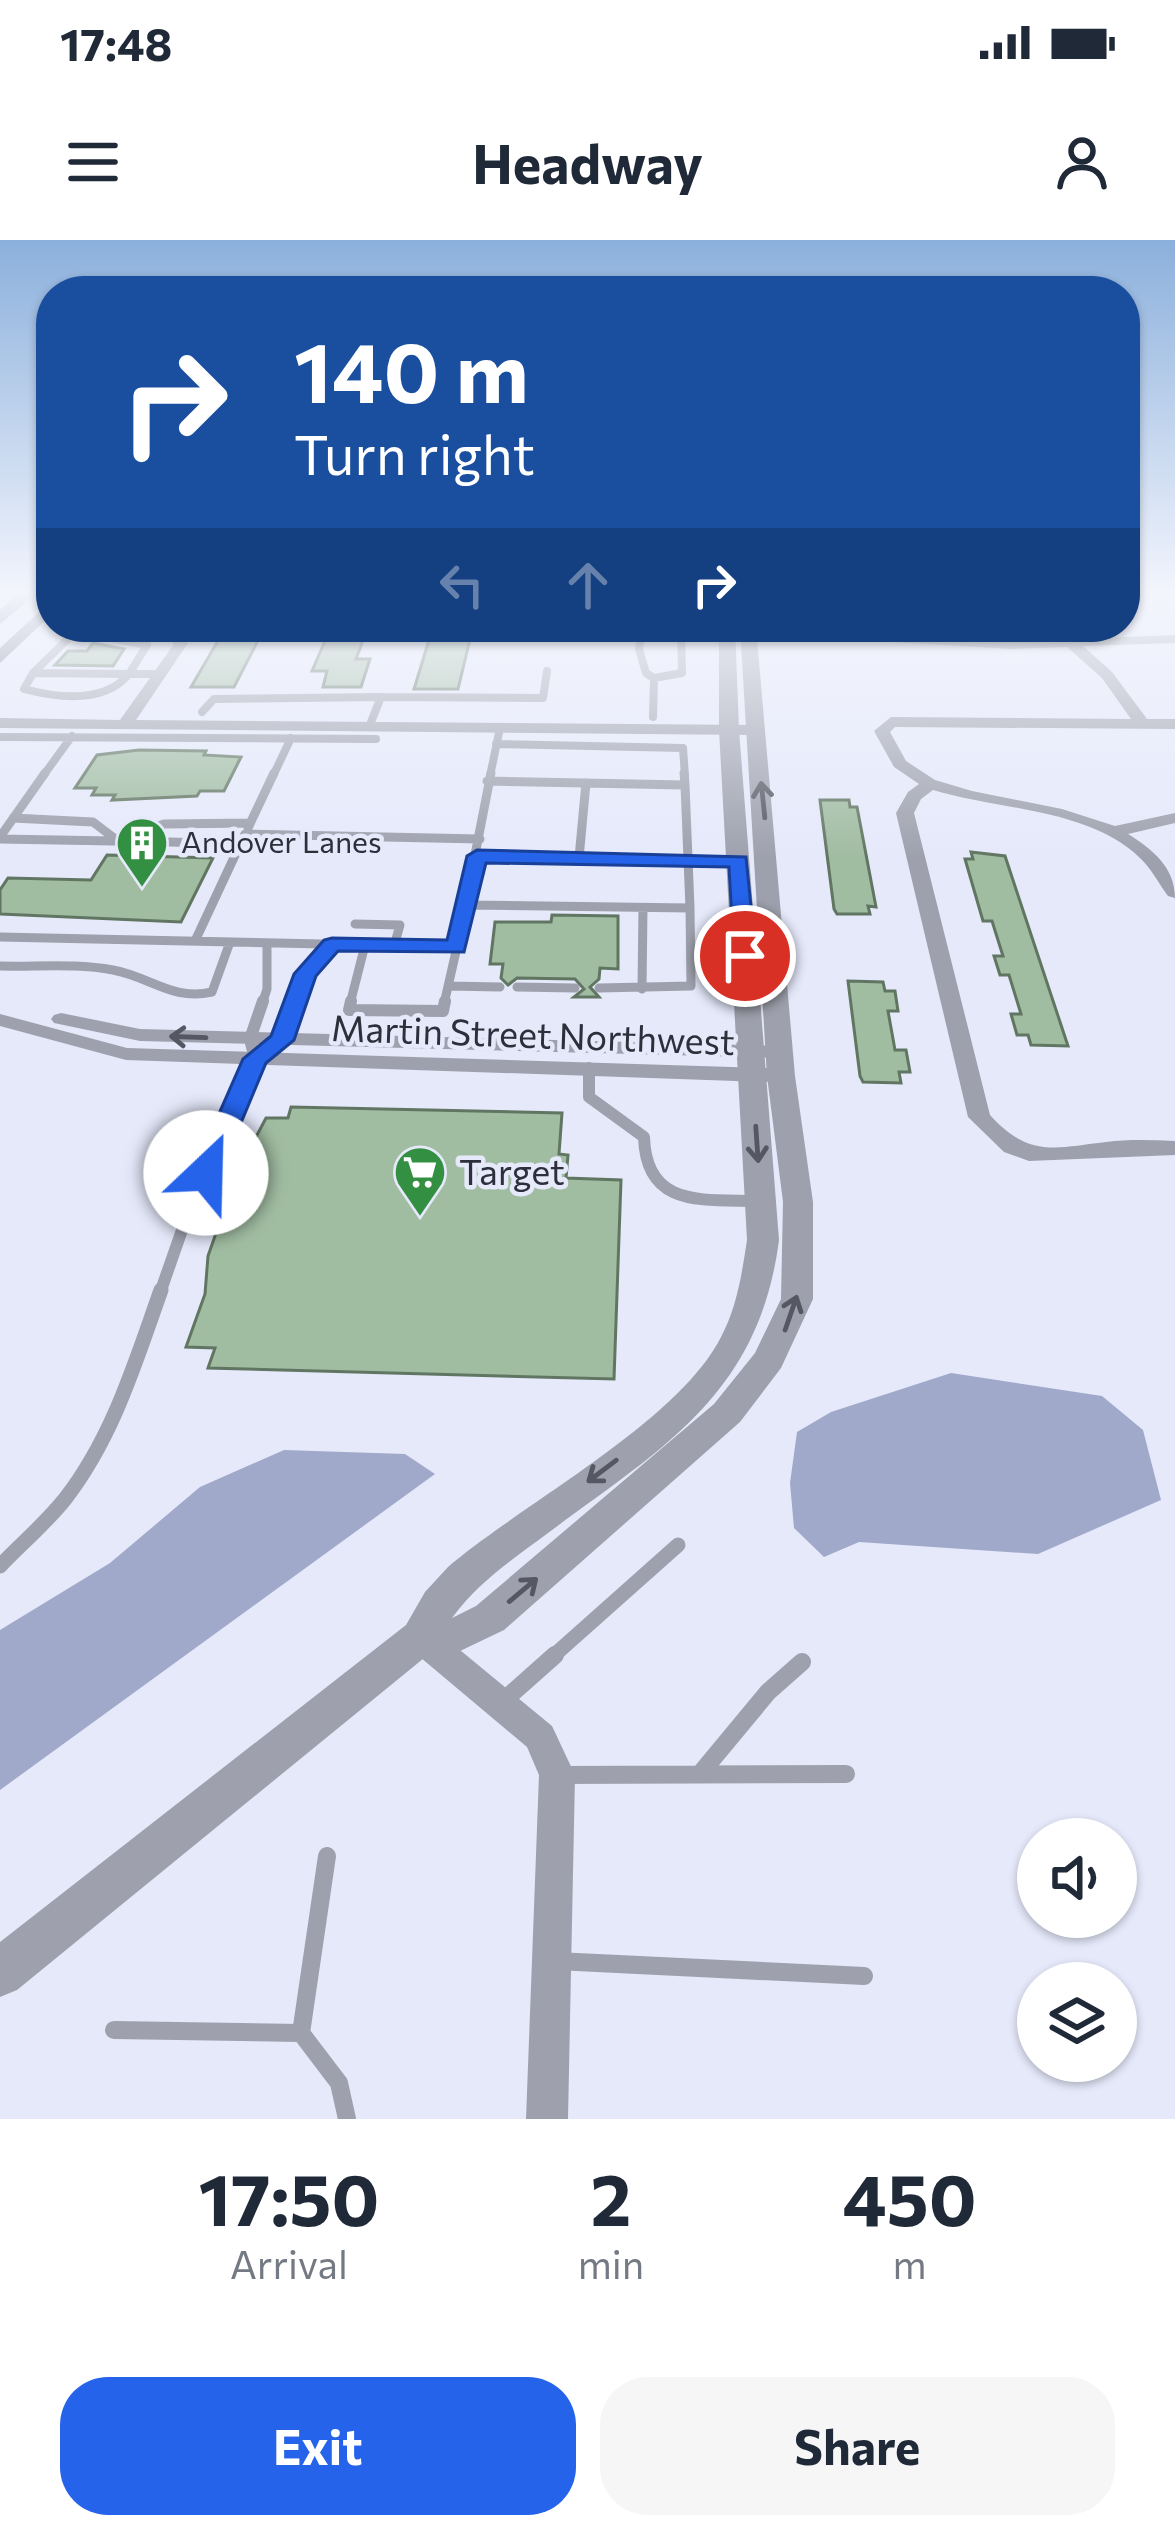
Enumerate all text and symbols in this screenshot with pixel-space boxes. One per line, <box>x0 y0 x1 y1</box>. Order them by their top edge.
text: 17:48 <box>60 15 172 70</box>
icon: menu <box>60 129 126 195</box>
text: Headway <box>472 129 703 195</box>
icon: person <box>1049 129 1115 195</box>
text: 140 m <box>294 318 529 420</box>
icon: right <box>96 324 252 480</box>
text: Turn right <box>294 420 535 486</box>
icon: left <box>429 552 495 618</box>
icon: ahead <box>555 552 621 618</box>
icon: right <box>681 552 747 618</box>
one-way arrow <box>751 781 774 820</box>
building icon: Andover Lanes <box>114 815 170 889</box>
place label: Andover Lanes <box>181 822 382 859</box>
pin <box>694 905 796 1007</box>
icon: arrive <box>712 923 778 989</box>
street label: Martin Street Northwest <box>331 1004 736 1062</box>
one-way arrow <box>169 1025 208 1048</box>
position arrow <box>143 1110 269 1236</box>
one-way arrow <box>745 1124 768 1163</box>
supermarket icon: Target <box>392 1144 448 1218</box>
place label: Target <box>459 1148 565 1192</box>
one-way arrow <box>782 1295 803 1332</box>
one-way arrow <box>587 1458 619 1484</box>
one-way arrow <box>507 1577 538 1605</box>
map controls <box>1017 1818 1137 2082</box>
button: sound <box>1017 1818 1137 1938</box>
button: layers <box>1017 1962 1137 2082</box>
text: 17:50 <box>198 2153 379 2241</box>
text: 2 <box>591 2153 631 2241</box>
text: 450 <box>843 2153 977 2241</box>
text: Arrival <box>230 2239 348 2287</box>
text: min <box>578 2239 644 2287</box>
text: m <box>893 2239 927 2287</box>
button: Exit <box>60 2377 576 2515</box>
button: Share <box>600 2377 1115 2515</box>

